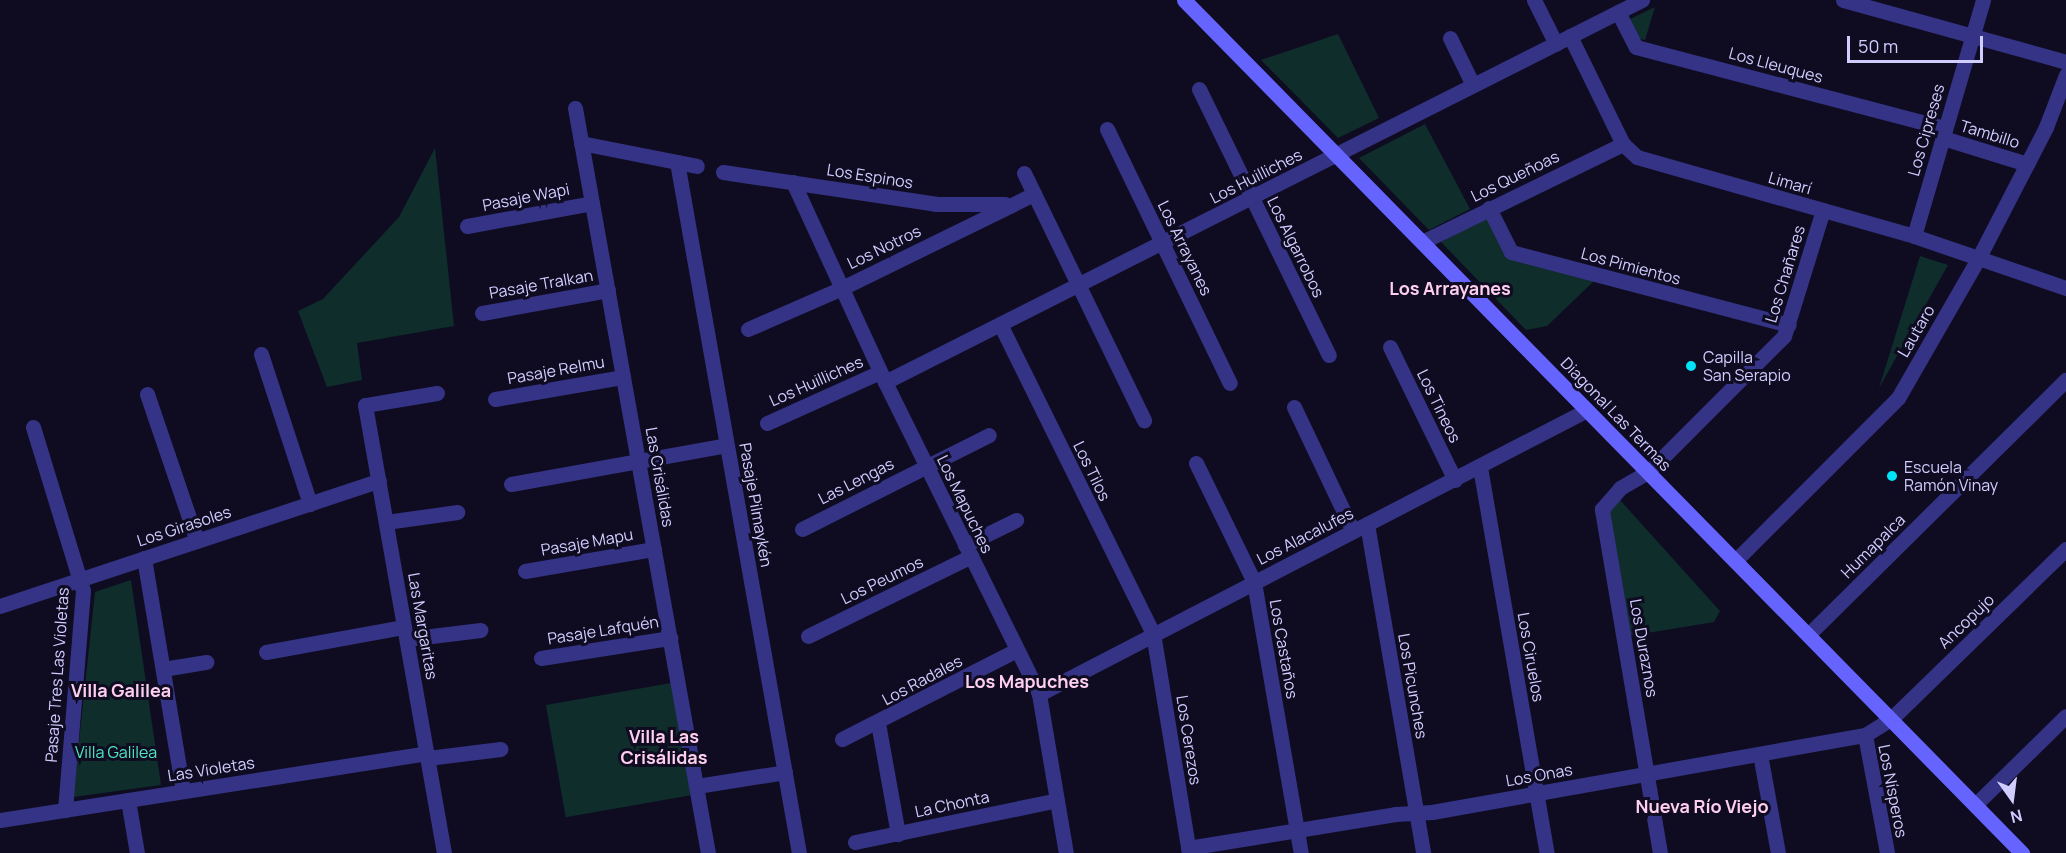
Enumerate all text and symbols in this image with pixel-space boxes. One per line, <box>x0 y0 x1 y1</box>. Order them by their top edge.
scale bar <box>1850 24 1986 62</box>
text: 50 m <box>1858 34 1898 58</box>
street label: Los Lleuques <box>1727 43 1825 87</box>
street label: Los Cipreses <box>1904 82 1948 178</box>
street label: Tambillo <box>1958 116 2022 152</box>
street label: Los Huilliches <box>1207 145 1305 207</box>
street label: Los Queñoas <box>1468 146 1562 206</box>
street label: Los Espinos <box>825 160 915 192</box>
street label: Limarí <box>1766 168 1814 198</box>
street label: Pasaje Wapi <box>481 179 571 215</box>
street label: Los Algarrobos <box>1263 194 1329 300</box>
street label: Los Arrayanes <box>1154 197 1216 299</box>
street label: Los Notros <box>844 221 924 273</box>
street label: Los Chañares <box>1761 223 1809 325</box>
street label: Los Pimientos <box>1579 243 1683 289</box>
street label: Pasaje Tralkan <box>488 265 594 303</box>
district label: Los Arrayanes <box>1389 277 1511 299</box>
street label: Lautaro <box>1893 302 1939 360</box>
place label: Capilla San Serapio <box>1703 347 1791 385</box>
street label: Pasaje Relmu <box>506 352 606 388</box>
street label: Los Huilliches <box>766 352 866 410</box>
street label: Diagonal Las Termas <box>1557 353 1675 475</box>
marker: Capilla San Serapio <box>1684 359 1698 373</box>
street label: Los Tineos <box>1413 366 1465 446</box>
street label: Las Crisálidas <box>642 426 678 528</box>
street label: Los Tilos <box>1069 438 1115 504</box>
street label: Pasaje Pilmaykén <box>736 441 776 569</box>
street label: Los Mapuches <box>933 452 997 556</box>
street label: Las Lengas <box>815 454 897 508</box>
place label: Escuela Ramón Vinay <box>1904 457 1998 495</box>
marker: Escuela Ramón Vinay <box>1885 469 1899 483</box>
street label: Los Girasoles <box>135 502 233 550</box>
street label: Los Alacalufes <box>1253 503 1357 569</box>
street label: Humapalca <box>1837 510 1909 582</box>
street label: Pasaje Mapu <box>539 524 635 560</box>
street label: Los Peumos <box>838 552 926 608</box>
street label: Las Margaritas <box>404 571 442 681</box>
street label: Pasaje Tres Las Violetas <box>41 587 73 763</box>
street label: Ancopujo <box>1934 590 1998 652</box>
street label: Los Duraznos <box>1626 597 1662 699</box>
street label: Los Castaños <box>1266 598 1302 700</box>
street label: Los Ciruelos <box>1514 611 1548 703</box>
street label: Pasaje Lafquén <box>546 612 660 648</box>
street label: Los Picunches <box>1394 632 1432 740</box>
street label: Los Radales <box>879 651 965 709</box>
district label: Los Mapuches <box>965 670 1089 692</box>
district label: Villa Galilea <box>71 679 171 701</box>
street label: Los Cerezos <box>1172 694 1206 786</box>
district label: Villa Las Crisálidas <box>621 726 707 768</box>
park label: Villa Galilea <box>75 742 157 762</box>
street label: Los Nísperos <box>1875 743 1911 839</box>
street label: Las Violetas <box>166 753 256 785</box>
street label: Los Onas <box>1504 760 1574 790</box>
north arrow <box>1982 769 2042 829</box>
street label: La Chonta <box>913 787 991 821</box>
district label: Nueva Río Viejo <box>1635 795 1769 817</box>
text: N <box>2008 804 2025 829</box>

